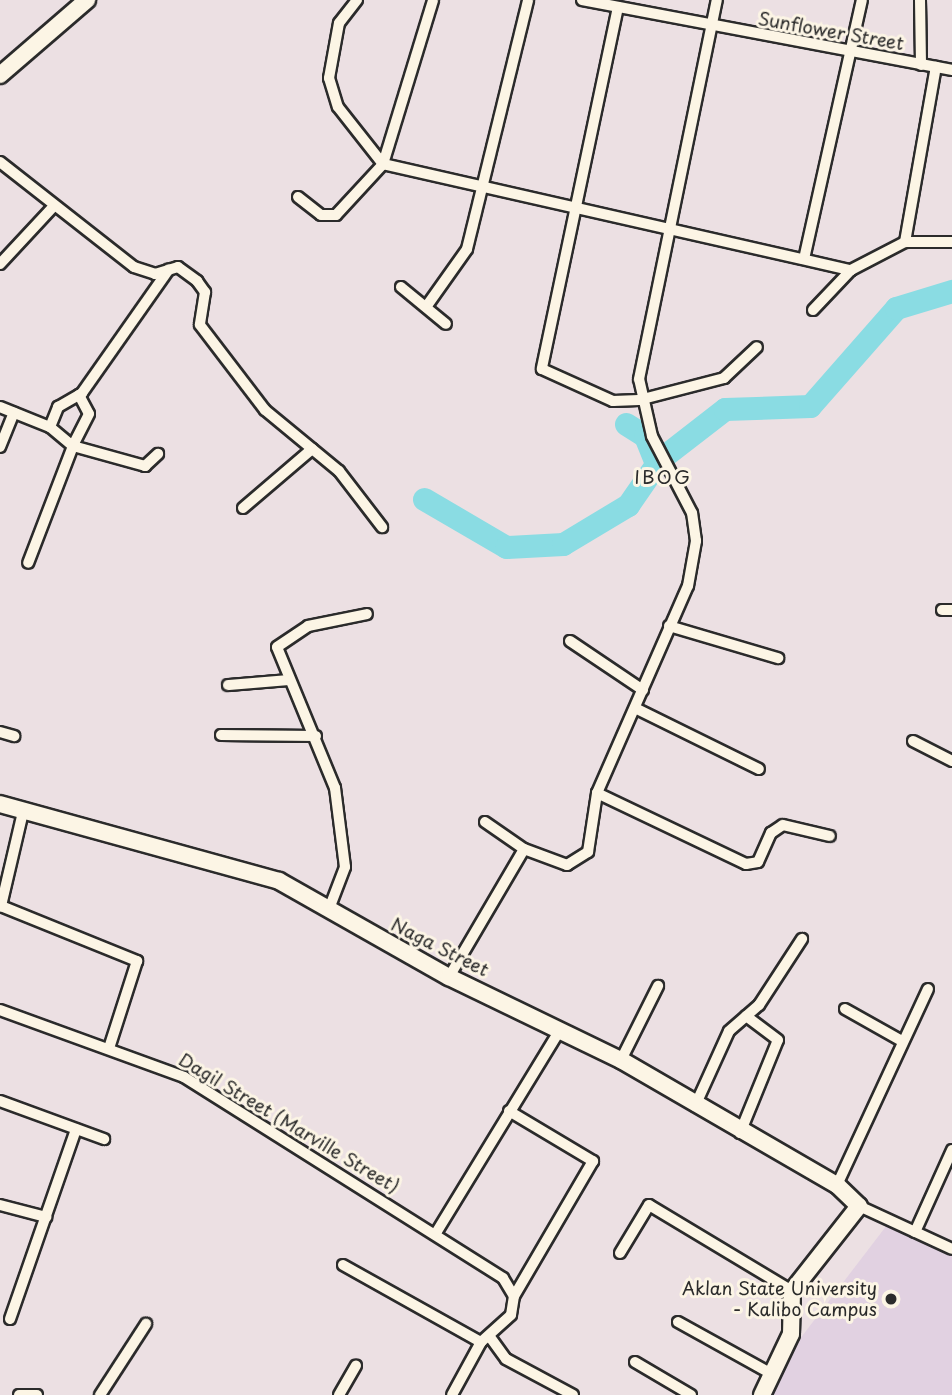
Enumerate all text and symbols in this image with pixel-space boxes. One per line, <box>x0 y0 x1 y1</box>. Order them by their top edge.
street label: Sunflower Street <box>757 8 905 54</box>
district label: IBOG <box>635 466 691 488</box>
street label: Naga Street <box>387 913 493 981</box>
street label: Dagil Street (Marville Street) <box>174 1048 404 1198</box>
place label: Aklan State University - Kalibo Campus <box>682 1278 877 1320</box>
marker: Aklan State University - Kalibo Campus <box>883 1291 899 1307</box>

